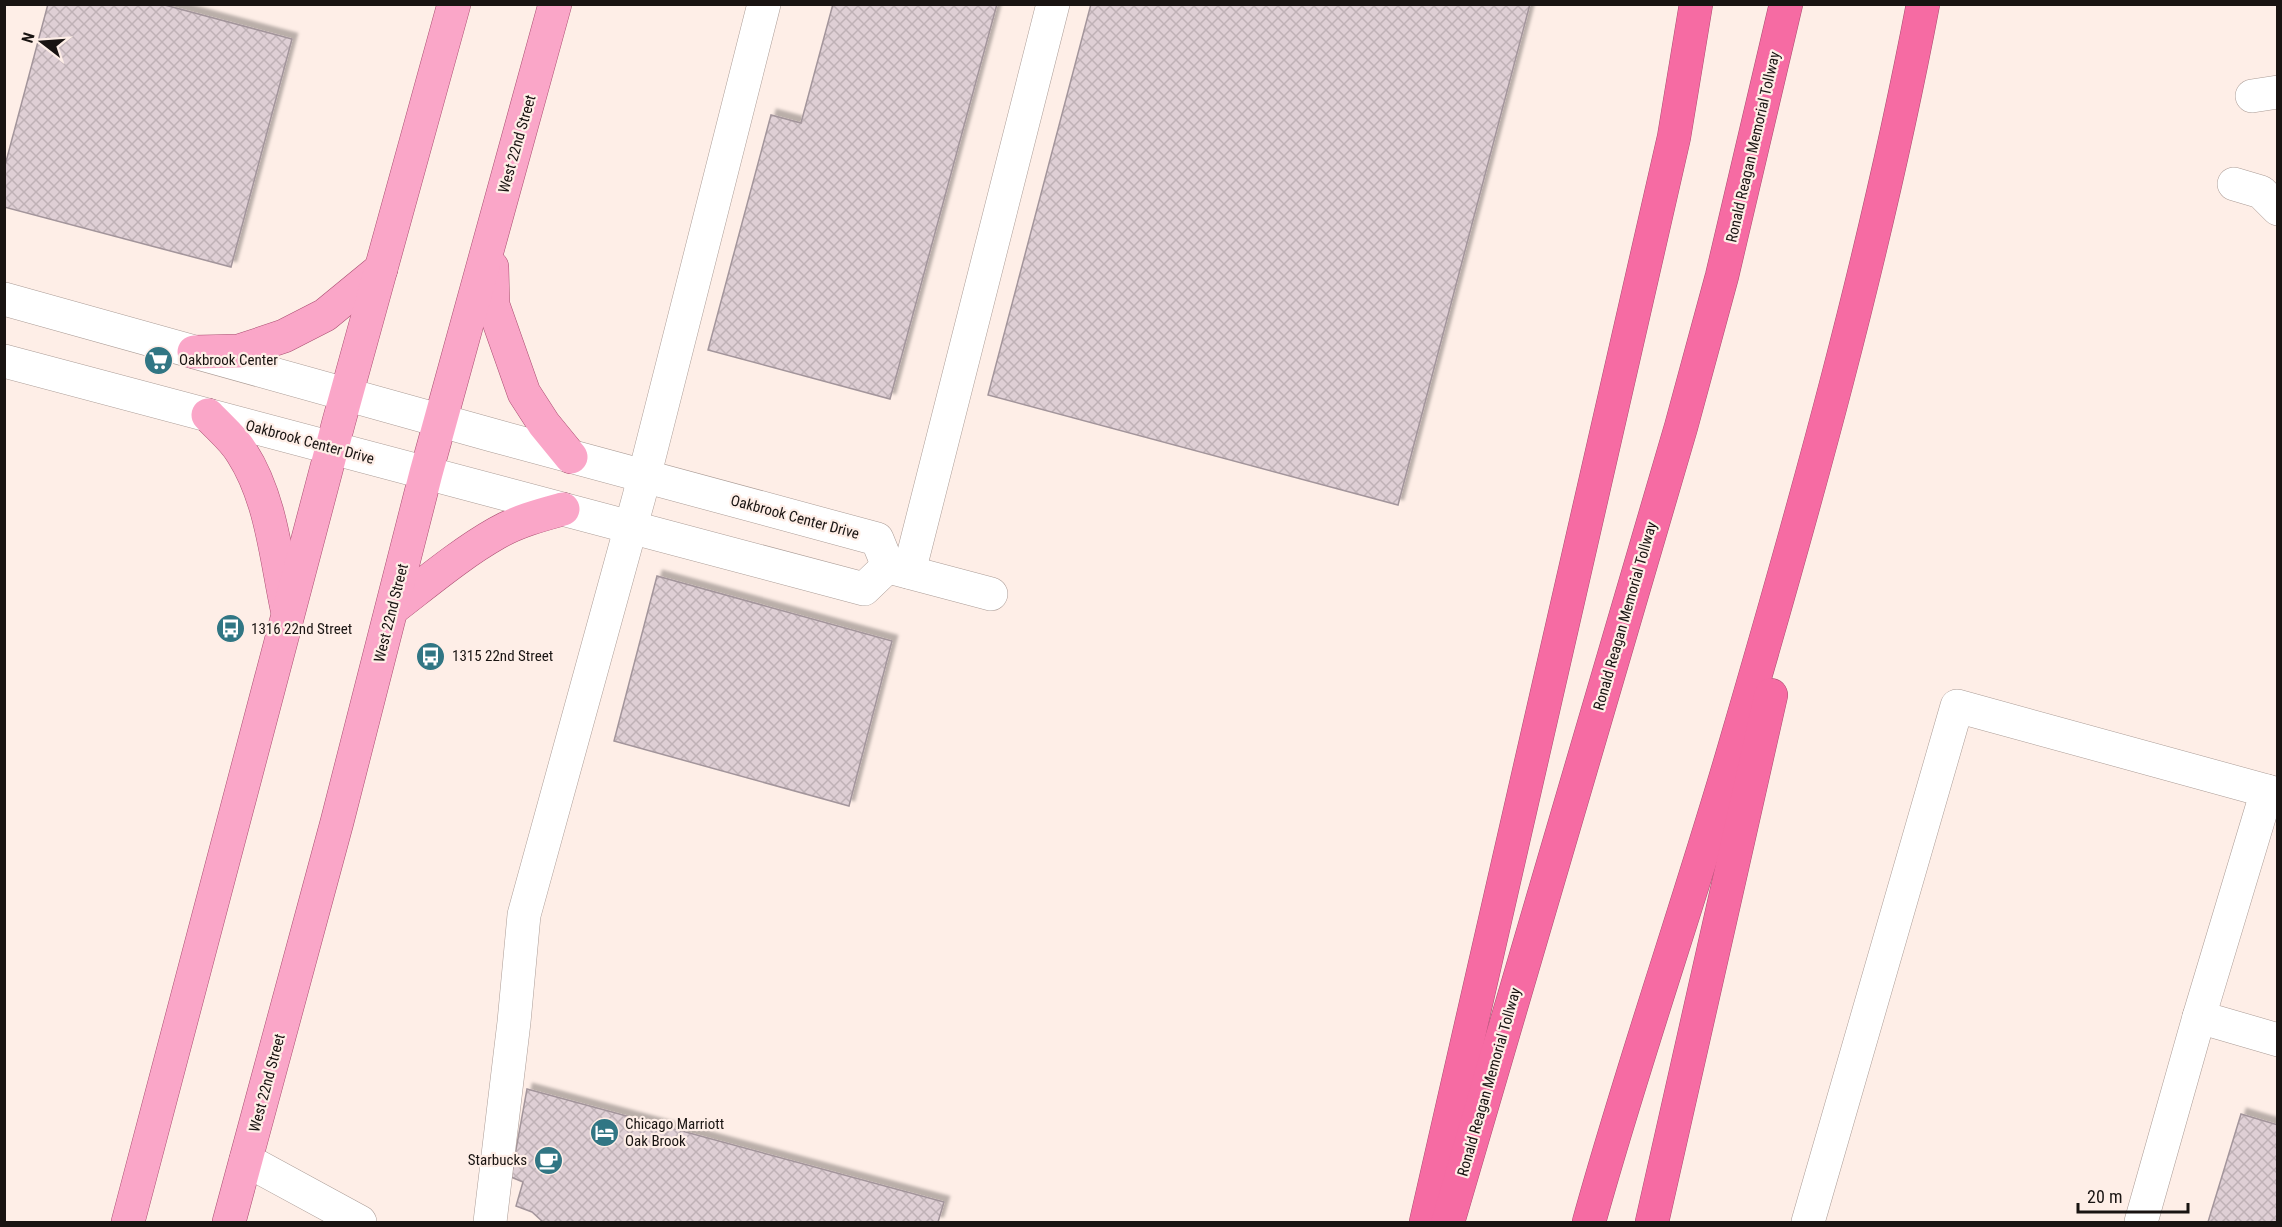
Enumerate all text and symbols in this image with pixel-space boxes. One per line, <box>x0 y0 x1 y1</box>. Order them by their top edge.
north arrow <box>12 12 72 72</box>
text: N <box>18 30 39 45</box>
street label: Ronald Reagan Memorial Tollway <box>1722 50 1784 244</box>
street label: West 22nd Street <box>494 93 540 195</box>
supermarket icon: Oakbrook Center <box>142 344 174 376</box>
place label: Oakbrook Center <box>179 351 278 369</box>
street label: Oakbrook Center Drive <box>244 416 376 468</box>
street label: Oakbrook Center Drive <box>729 491 861 543</box>
street label: Ronald Reagan Memorial Tollway <box>1589 520 1661 712</box>
street label: West 22nd Street <box>370 562 412 664</box>
bus stop icon: 1316 22nd Street <box>214 613 246 645</box>
place label: 1316 22nd Street <box>251 620 352 638</box>
bus stop icon: 1315 22nd Street <box>415 640 447 672</box>
place label: 1315 22nd Street <box>452 647 553 665</box>
street label: Ronald Reagan Memorial Tollway <box>1453 986 1525 1178</box>
street label: West 22nd Street <box>245 1032 289 1134</box>
place label: Chicago Marriott Oak Brook <box>625 1115 724 1150</box>
hotel icon: Chicago Marriott Oak Brook <box>588 1117 620 1149</box>
cafe icon: Starbucks <box>532 1144 564 1176</box>
place label: Starbucks <box>468 1151 527 1169</box>
scale bar <box>2078 1176 2188 1214</box>
text: 20 m <box>2087 1186 2122 1207</box>

